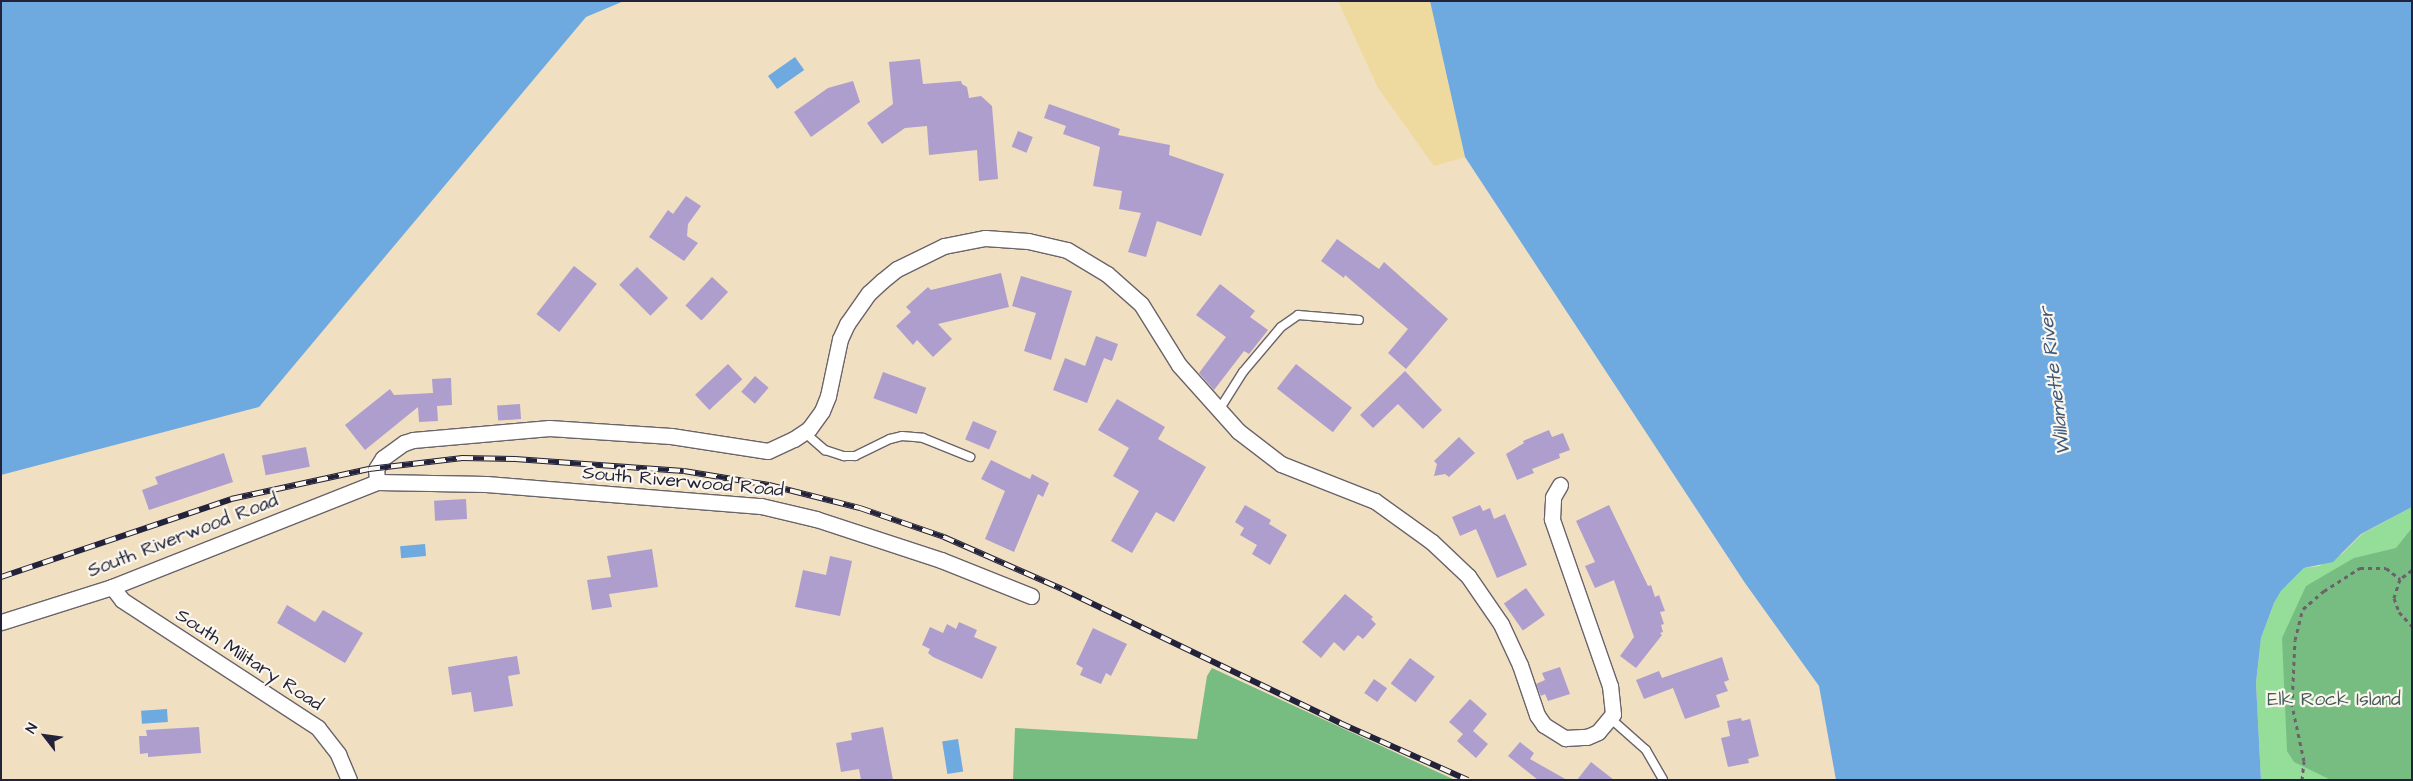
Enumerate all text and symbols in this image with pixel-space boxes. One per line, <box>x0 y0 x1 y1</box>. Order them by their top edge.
water label: Willamette River <box>2034 305 2076 457</box>
street label: South Riverwood Road <box>581 462 785 502</box>
street label: South Riverwood Road <box>85 489 281 583</box>
street label: South Military Road <box>171 604 327 716</box>
park label: Elk Rock Island <box>2267 689 2401 711</box>
north arrow <box>20 711 70 761</box>
text: N <box>21 720 43 737</box>

